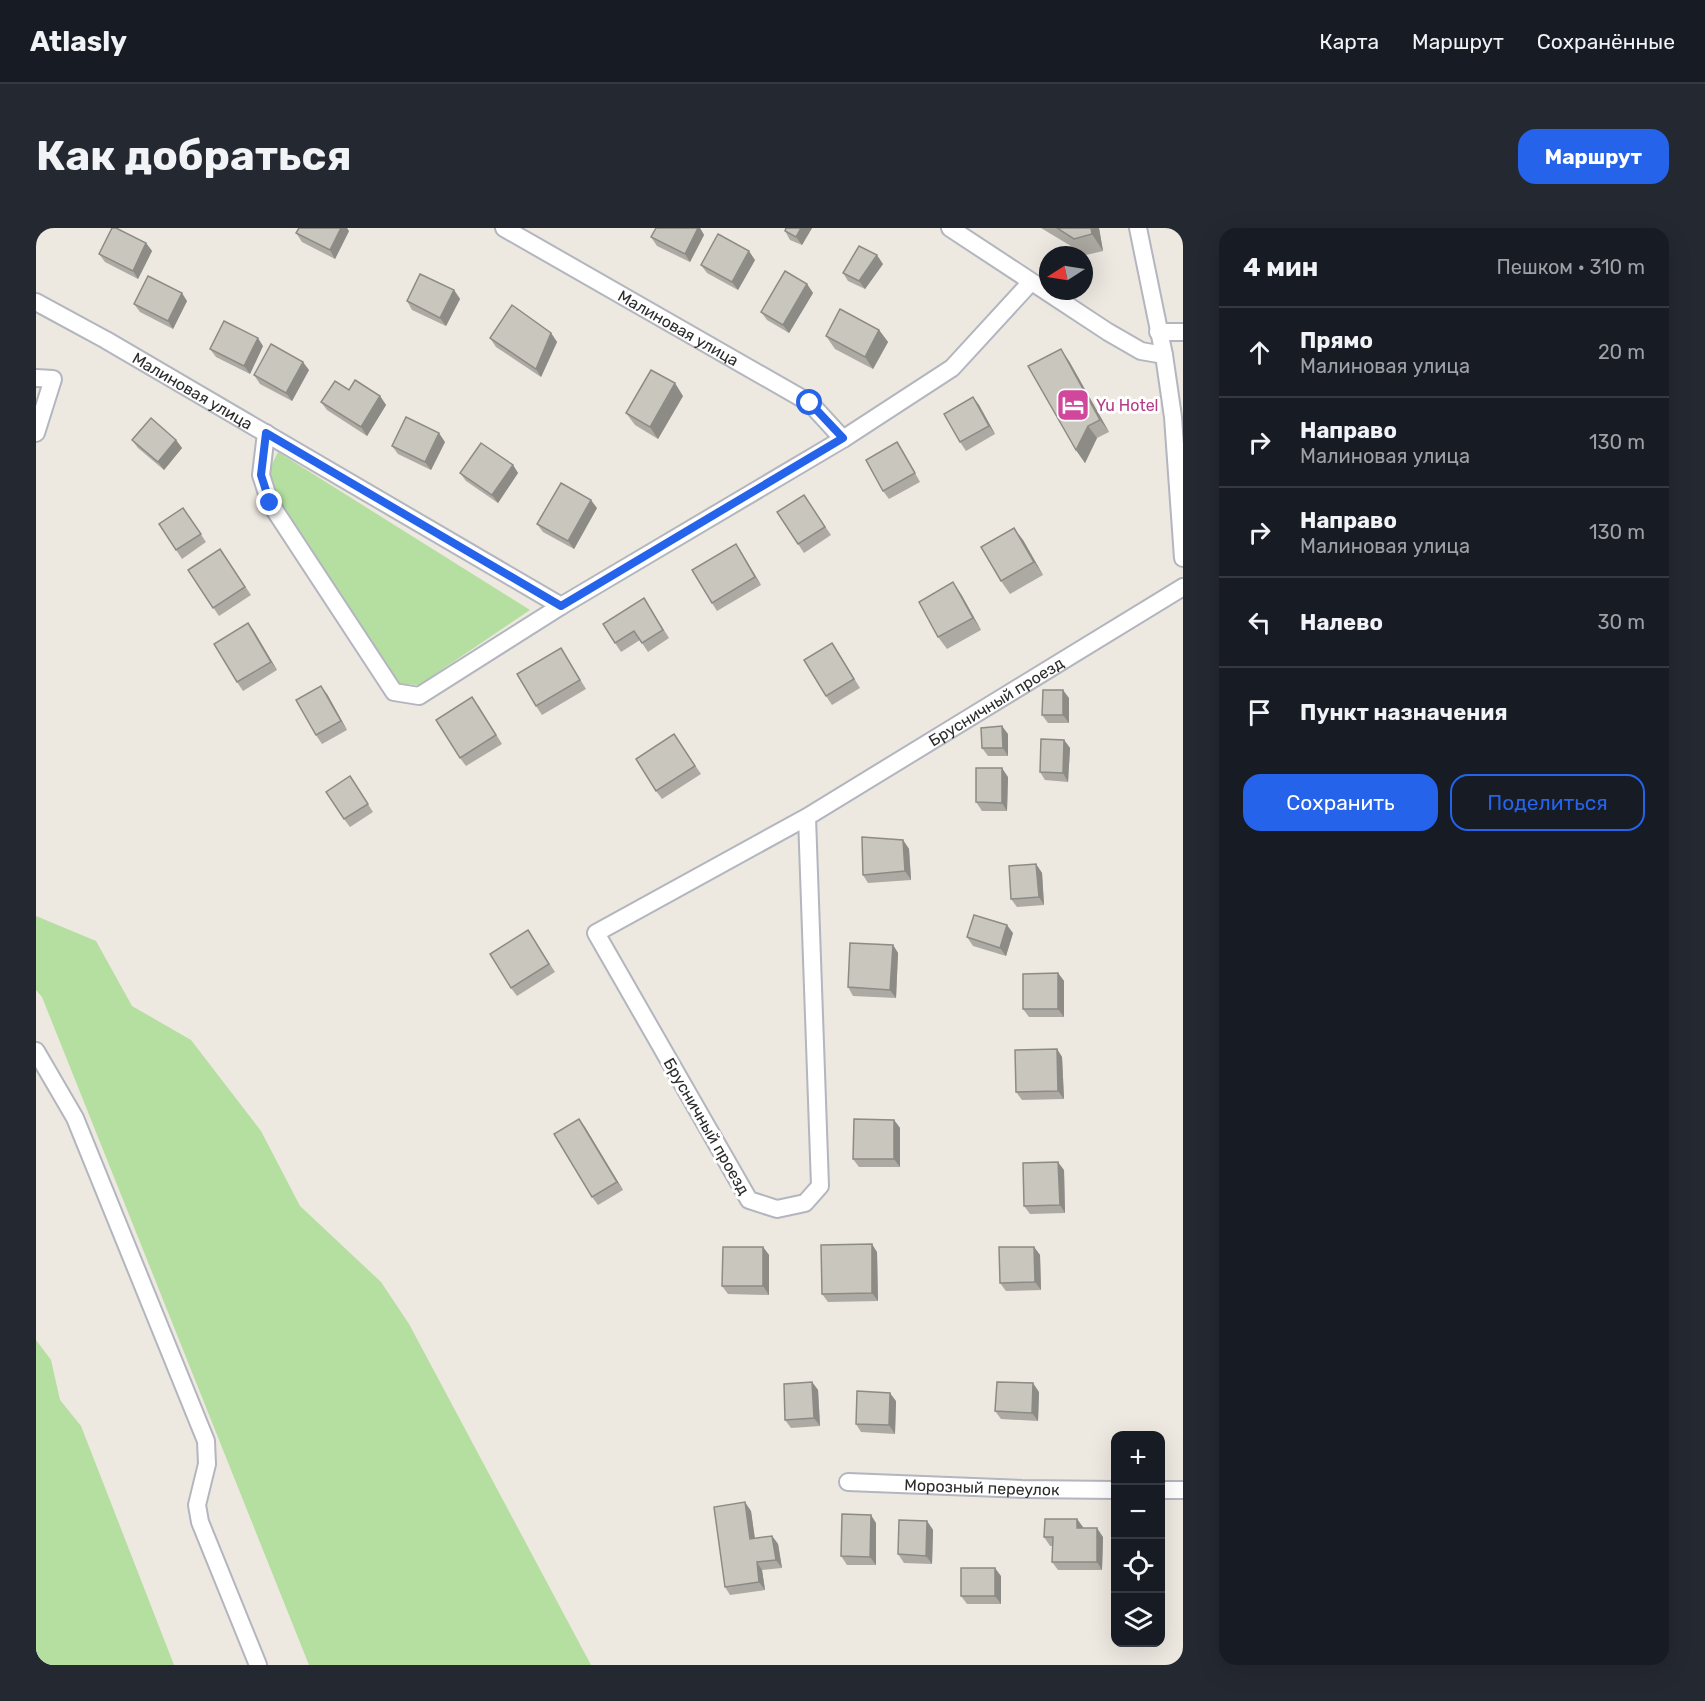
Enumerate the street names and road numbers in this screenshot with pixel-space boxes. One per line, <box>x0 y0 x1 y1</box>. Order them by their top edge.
street label: Малиновая улица <box>614 286 742 370</box>
street label: Малиновая улица <box>129 349 256 434</box>
street label: Брусничный проезд <box>925 653 1068 750</box>
street label: Брусничный проезд <box>660 1054 754 1198</box>
street label: Морозный переулок <box>904 1475 1060 1499</box>

